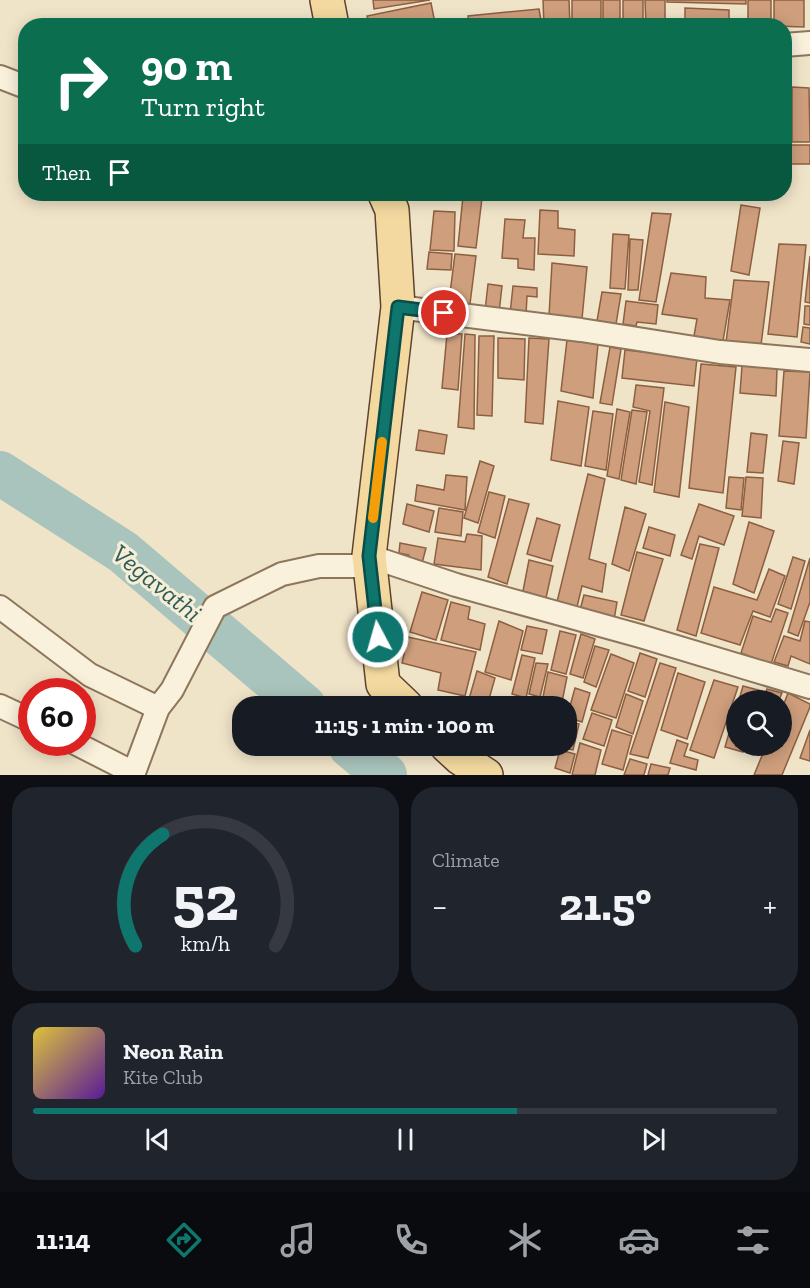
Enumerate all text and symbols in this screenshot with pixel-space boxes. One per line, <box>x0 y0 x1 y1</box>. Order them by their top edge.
text: 90 m <box>141 40 232 91</box>
icon: right <box>42 42 120 120</box>
text: Turn right <box>141 91 265 123</box>
icon: arrive <box>103 156 136 189</box>
text: Then <box>42 159 91 186</box>
pin <box>418 287 469 338</box>
icon: arrive <box>427 296 460 329</box>
water label: Vegavathi <box>105 537 209 629</box>
position arrow <box>346 605 410 669</box>
speed limit sign: 60 <box>18 678 96 756</box>
map controls <box>726 690 792 756</box>
button: search <box>726 690 792 756</box>
text: 11:15 · 1 min · 100 m <box>315 712 494 739</box>
text: Climate <box>432 848 500 872</box>
text: 52 <box>172 861 239 936</box>
text: 21.5° <box>559 878 651 932</box>
text: − <box>432 886 447 925</box>
text: + <box>763 886 777 925</box>
text: km/h <box>181 931 230 956</box>
text: Neon Rain <box>123 1038 223 1065</box>
text: Kite Club <box>123 1065 203 1089</box>
icon: previous <box>141 1123 174 1156</box>
icon: pause <box>389 1123 422 1156</box>
icon: next <box>637 1123 670 1156</box>
icon: directions <box>163 1219 205 1261</box>
icon: music <box>277 1219 319 1261</box>
icon: phone <box>390 1219 432 1261</box>
icon: climate <box>504 1219 546 1261</box>
icon: car <box>618 1219 660 1261</box>
icon: filters <box>732 1219 774 1261</box>
text: 11:14 <box>36 1224 91 1256</box>

